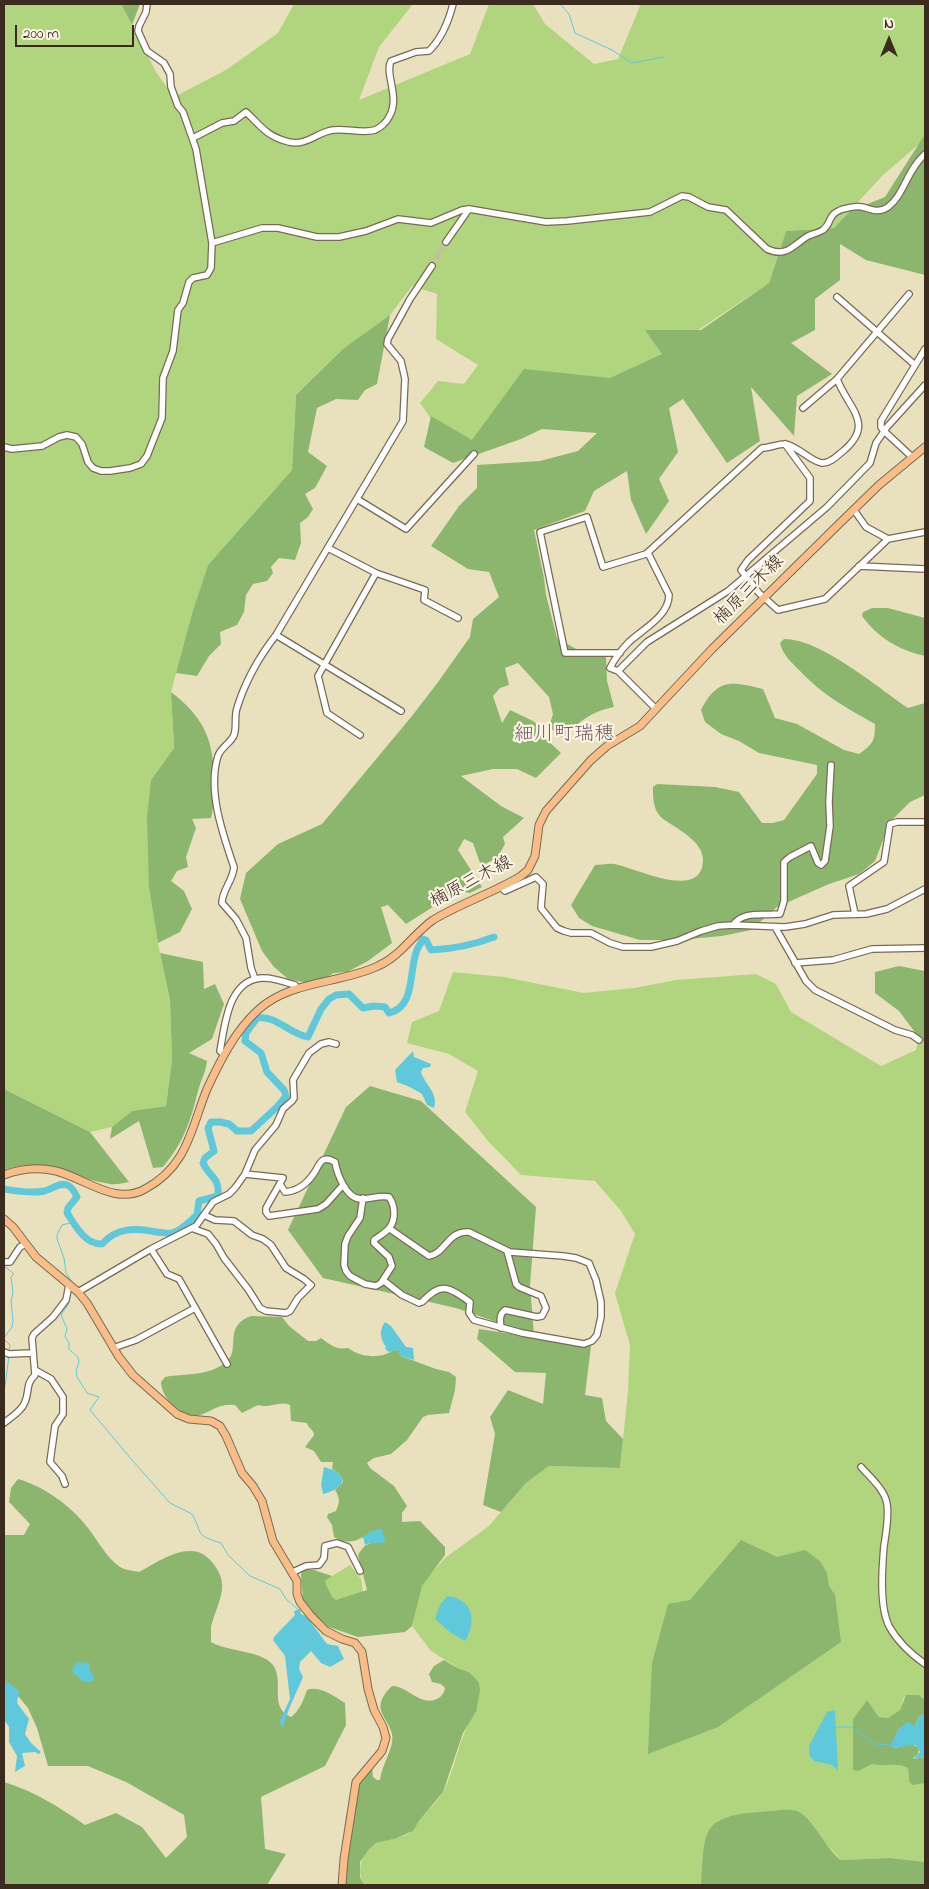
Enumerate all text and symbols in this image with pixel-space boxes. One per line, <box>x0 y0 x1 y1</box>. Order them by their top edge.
text: N <box>884 14 894 35</box>
scale bar <box>18 15 136 47</box>
north arrow <box>864 15 914 65</box>
text: 200 m <box>23 23 59 45</box>
street label: 楠原三木線 <box>711 552 789 630</box>
district label: 細川町瑞穂 <box>514 724 614 748</box>
street label: 楠原三木線 <box>427 852 517 914</box>

